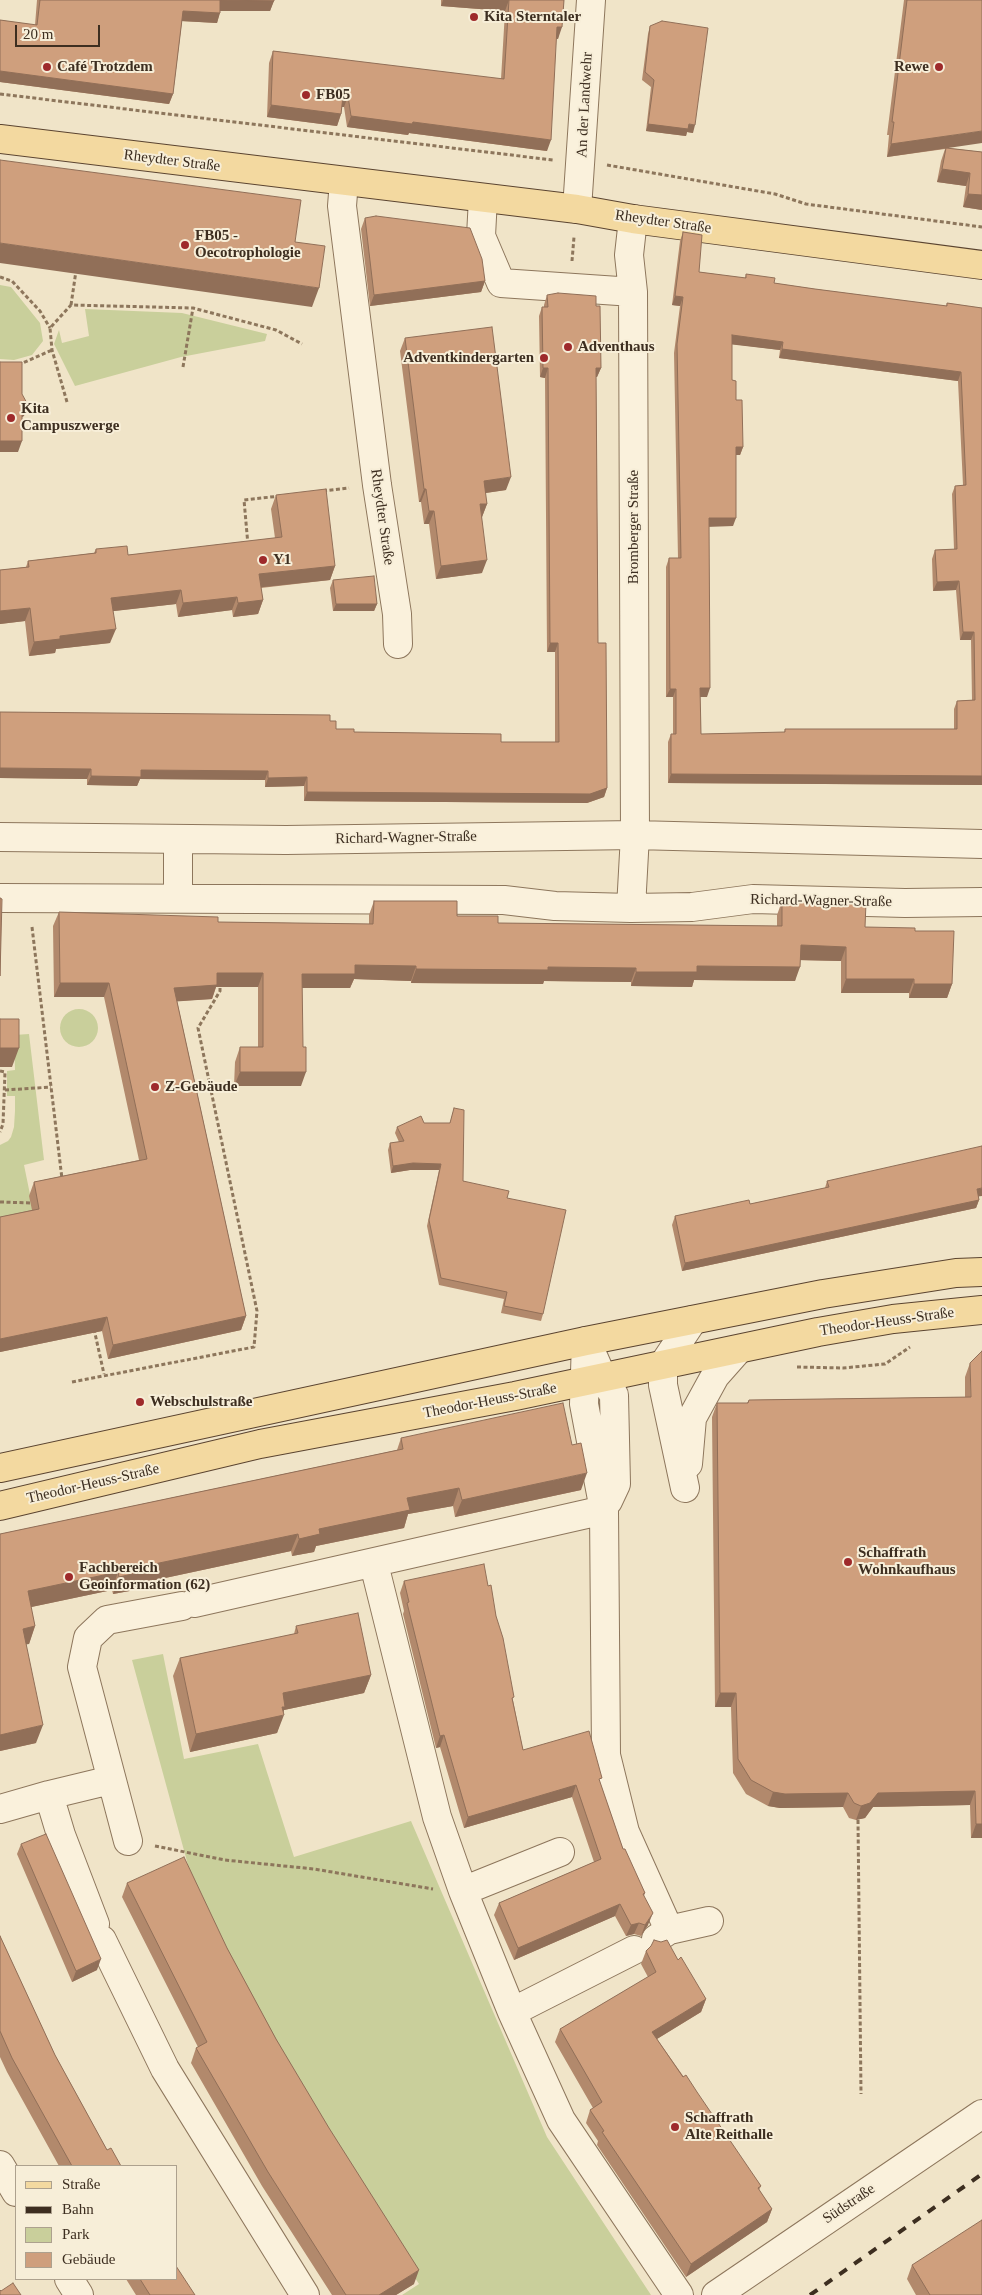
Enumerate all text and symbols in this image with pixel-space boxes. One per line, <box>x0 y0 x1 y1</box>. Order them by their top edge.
place label: Kita Sterntaler <box>484 8 581 26</box>
marker: Kita Sterntaler <box>468 11 480 23</box>
scale bar <box>18 15 102 47</box>
text: 20 m <box>23 26 53 42</box>
street label: An der Landwehr <box>573 52 597 158</box>
place label: Café Trotzdem <box>57 58 153 76</box>
place label: Rewe <box>894 58 929 76</box>
marker: Café Trotzdem <box>41 61 53 73</box>
marker: Rewe <box>933 61 945 73</box>
place label: FB05 <box>316 86 350 104</box>
marker: FB05 <box>300 89 312 101</box>
street label: Rheydter Straße <box>123 146 221 176</box>
street label: Rheydter Straße <box>614 206 712 238</box>
place label: FB05 - Oecotrophologie <box>195 227 301 262</box>
marker: FB05 - Oecotrophologie <box>179 239 191 251</box>
place label: Adventhaus <box>578 338 655 356</box>
marker: Adventhaus <box>562 341 574 353</box>
place label: Adventkindergarten <box>403 349 534 367</box>
marker: Adventkindergarten <box>538 352 550 364</box>
place label: Kita Campuszwerge <box>21 400 119 435</box>
marker: Kita Campuszwerge <box>5 412 17 424</box>
street label: Rheydter Straße <box>366 468 398 566</box>
street label: Bromberger Straße <box>625 470 643 584</box>
place label: Y1 <box>273 551 291 569</box>
marker: Y1 <box>257 554 269 566</box>
street label: Richard-Wagner-Straße <box>335 828 477 848</box>
street label: Richard-Wagner-Straße <box>750 891 892 911</box>
place label: Z-Gebäude <box>165 1078 238 1096</box>
marker: Z-Gebäude <box>149 1081 161 1093</box>
street label: Theodor-Heuss-Straße <box>819 1304 955 1340</box>
street label: Theodor-Heuss-Straße <box>422 1379 558 1423</box>
place label: Webschulstraße <box>150 1393 253 1411</box>
marker: Webschulstraße <box>134 1396 146 1408</box>
street label: Theodor-Heuss-Straße <box>25 1460 161 1508</box>
place label: Schaffrath Wohnkaufhaus <box>858 1544 956 1579</box>
marker: Schaffrath Wohnkaufhaus <box>842 1556 854 1568</box>
place label: Fachbereich Geoinformation (62) <box>79 1559 210 1594</box>
marker: Fachbereich Geoinformation (62) <box>63 1571 75 1583</box>
place label: Schaffrath Alte Reithalle <box>685 2109 773 2144</box>
marker: Schaffrath Alte Reithalle <box>669 2121 681 2133</box>
legend <box>15 2165 178 2280</box>
text: Straße <box>62 2176 100 2192</box>
street label: Südstraße <box>819 2180 879 2228</box>
text: Bahn <box>62 2201 94 2217</box>
text: Park <box>62 2226 90 2242</box>
text: Gebäude <box>62 2251 115 2267</box>

